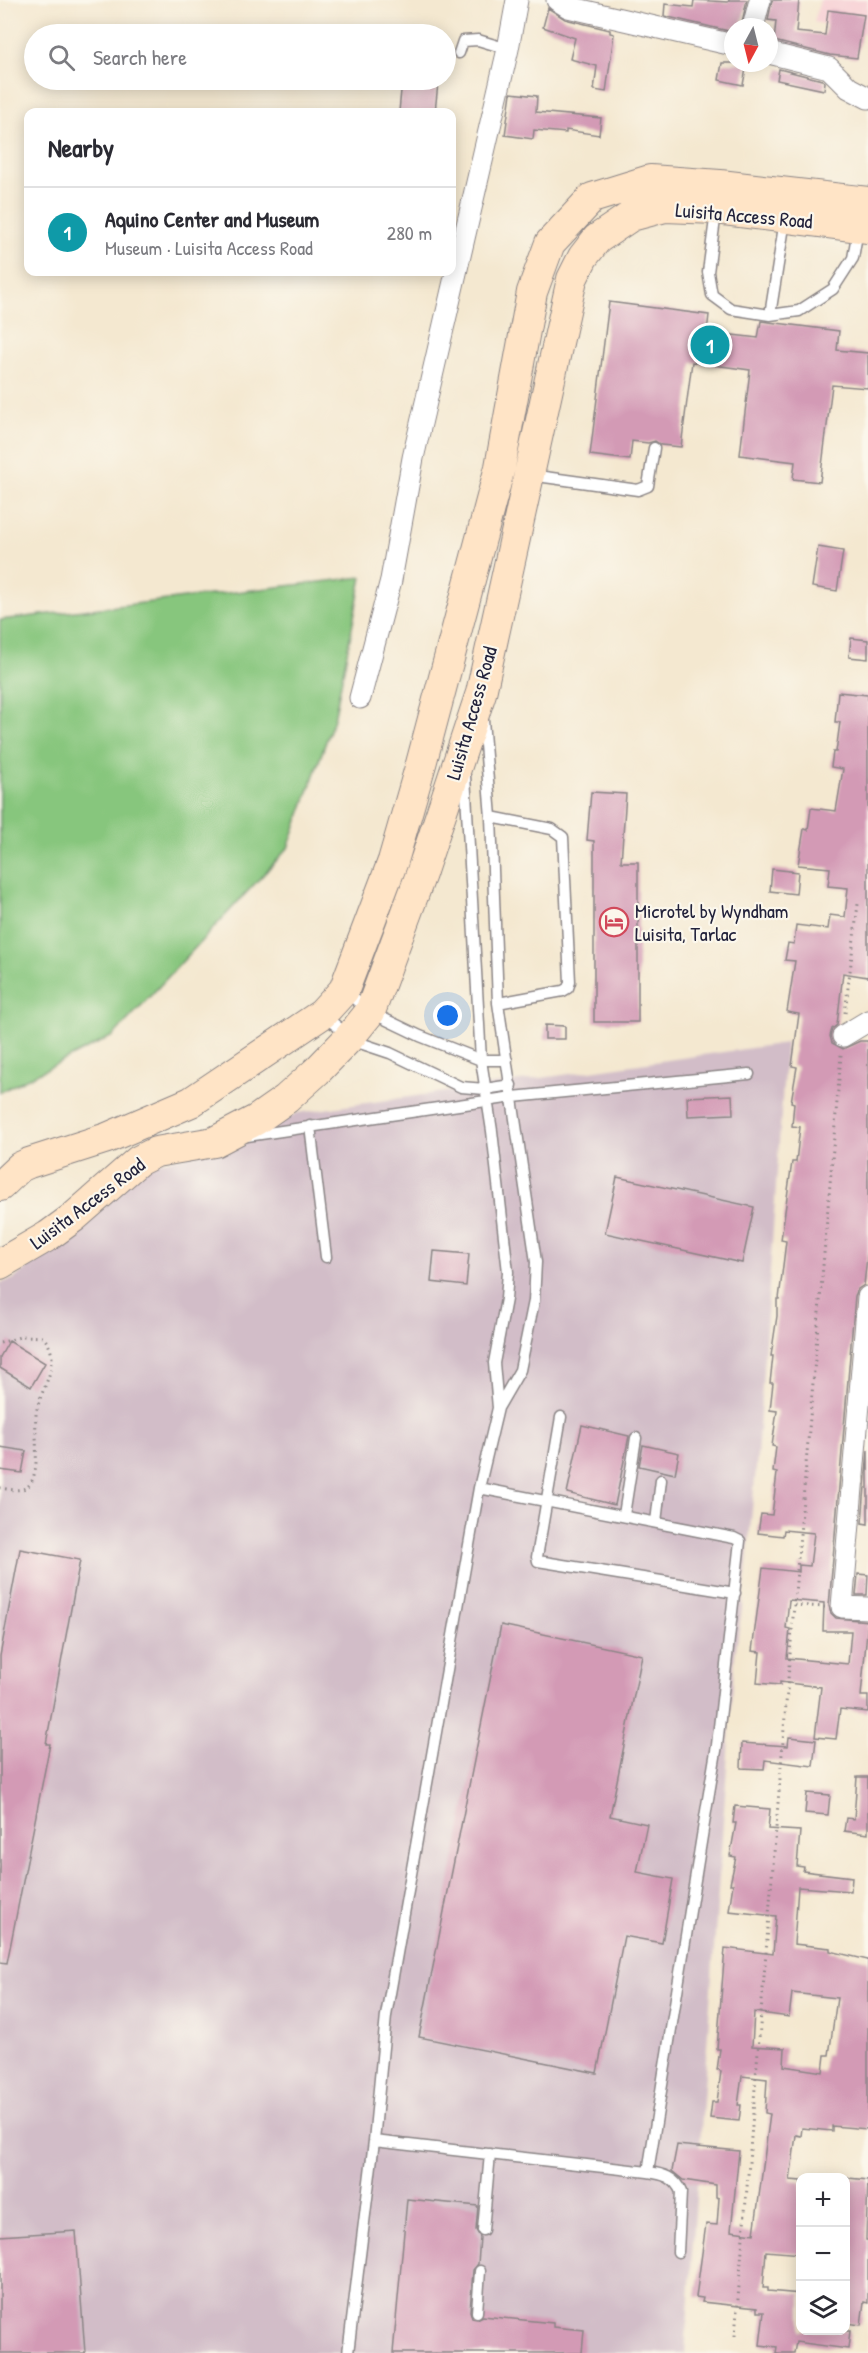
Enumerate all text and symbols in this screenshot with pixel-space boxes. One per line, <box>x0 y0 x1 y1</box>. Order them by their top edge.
north arrow <box>724 18 778 72</box>
search box <box>24 24 456 90</box>
icon: search <box>45 41 78 74</box>
text: Search here <box>93 42 187 72</box>
text: Nearby <box>48 130 114 165</box>
street label: Luisita Access Road <box>674 196 814 234</box>
text: Aquino Center and Museum <box>105 204 319 234</box>
text: 1 <box>64 219 71 246</box>
text: 280 m <box>387 219 432 246</box>
text: Museum · Luisita Access Road <box>105 234 313 261</box>
pin: 1 <box>690 322 730 368</box>
street label: Luisita Access Road <box>439 643 503 783</box>
place label: Microtel by Wyndham Luisita, Tarlac <box>635 897 788 947</box>
hotel icon: Microtel by Wyndham Luisita, Tarlac <box>598 906 630 938</box>
your location <box>433 1001 462 1030</box>
street label: Luisita Access Road <box>24 1151 150 1255</box>
map controls <box>796 2173 850 2335</box>
button: + <box>796 2173 850 2227</box>
button: − <box>796 2227 850 2281</box>
button: layers <box>796 2281 850 2335</box>

